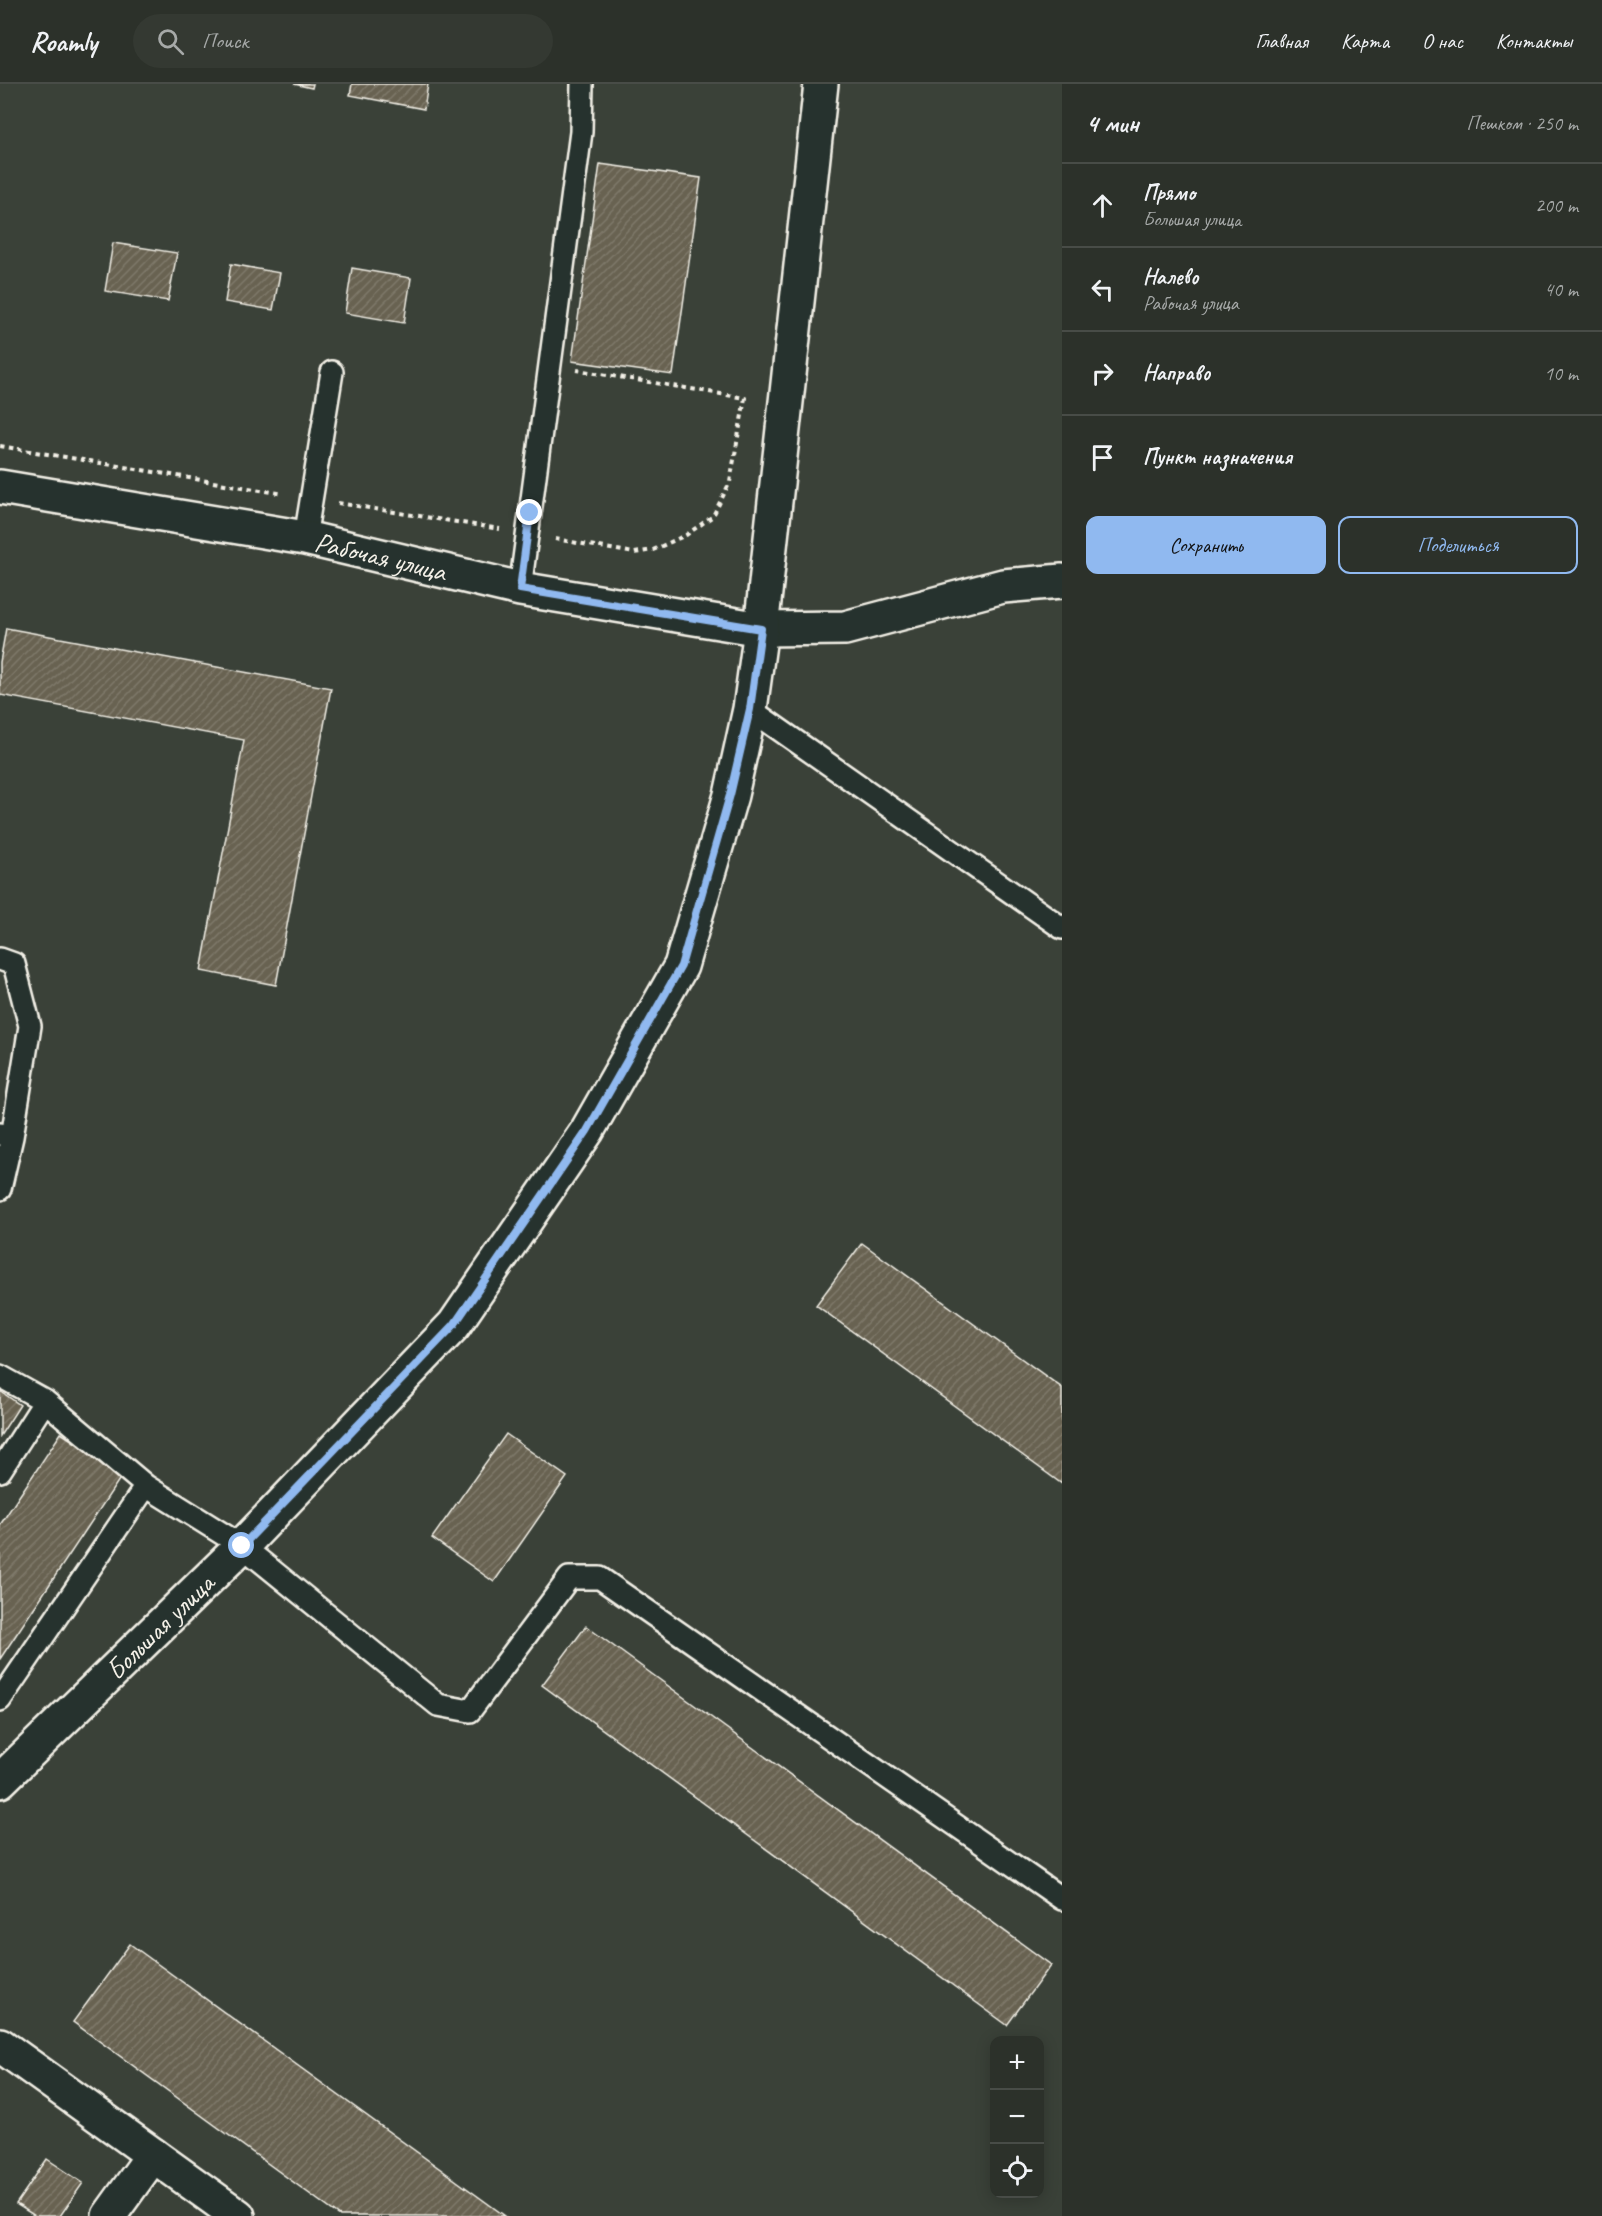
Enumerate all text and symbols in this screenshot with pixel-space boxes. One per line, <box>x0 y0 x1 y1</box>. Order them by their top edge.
search box <box>133 14 553 68</box>
text: Roamly <box>30 24 97 59</box>
icon: search <box>154 25 187 58</box>
text: Поиск <box>202 27 249 55</box>
text: Главная <box>1255 28 1308 54</box>
text: Карта <box>1341 28 1389 54</box>
text: О нас <box>1422 28 1463 54</box>
text: Контакты <box>1496 28 1572 54</box>
text: 4 мин <box>1086 107 1139 140</box>
text: Пешком · 250 m <box>1466 111 1578 136</box>
text: Прямо <box>1143 179 1195 207</box>
icon: ahead <box>1086 189 1119 222</box>
text: 200 m <box>1535 193 1578 218</box>
text: Большая улица <box>1143 207 1241 232</box>
text: Налево <box>1143 263 1199 291</box>
icon: left <box>1086 273 1119 306</box>
text: 40 m <box>1544 277 1578 302</box>
text: Рабочая улица <box>1143 291 1238 316</box>
icon: right <box>1086 357 1119 390</box>
text: Направо <box>1143 359 1210 387</box>
text: 10 m <box>1544 361 1578 386</box>
icon: arrive <box>1086 441 1119 474</box>
text: Пункт назначения <box>1143 443 1292 471</box>
route end <box>516 499 542 525</box>
button: Сохранить <box>1086 516 1326 574</box>
button: Поделиться <box>1338 516 1578 574</box>
street label: Рабочая улица <box>312 523 451 589</box>
route start <box>228 1532 254 1558</box>
street label: Большая улица <box>98 1564 223 1687</box>
map controls <box>990 2036 1044 2198</box>
button: + <box>990 2036 1044 2090</box>
button: − <box>990 2090 1044 2144</box>
button: locate <box>990 2144 1044 2198</box>

